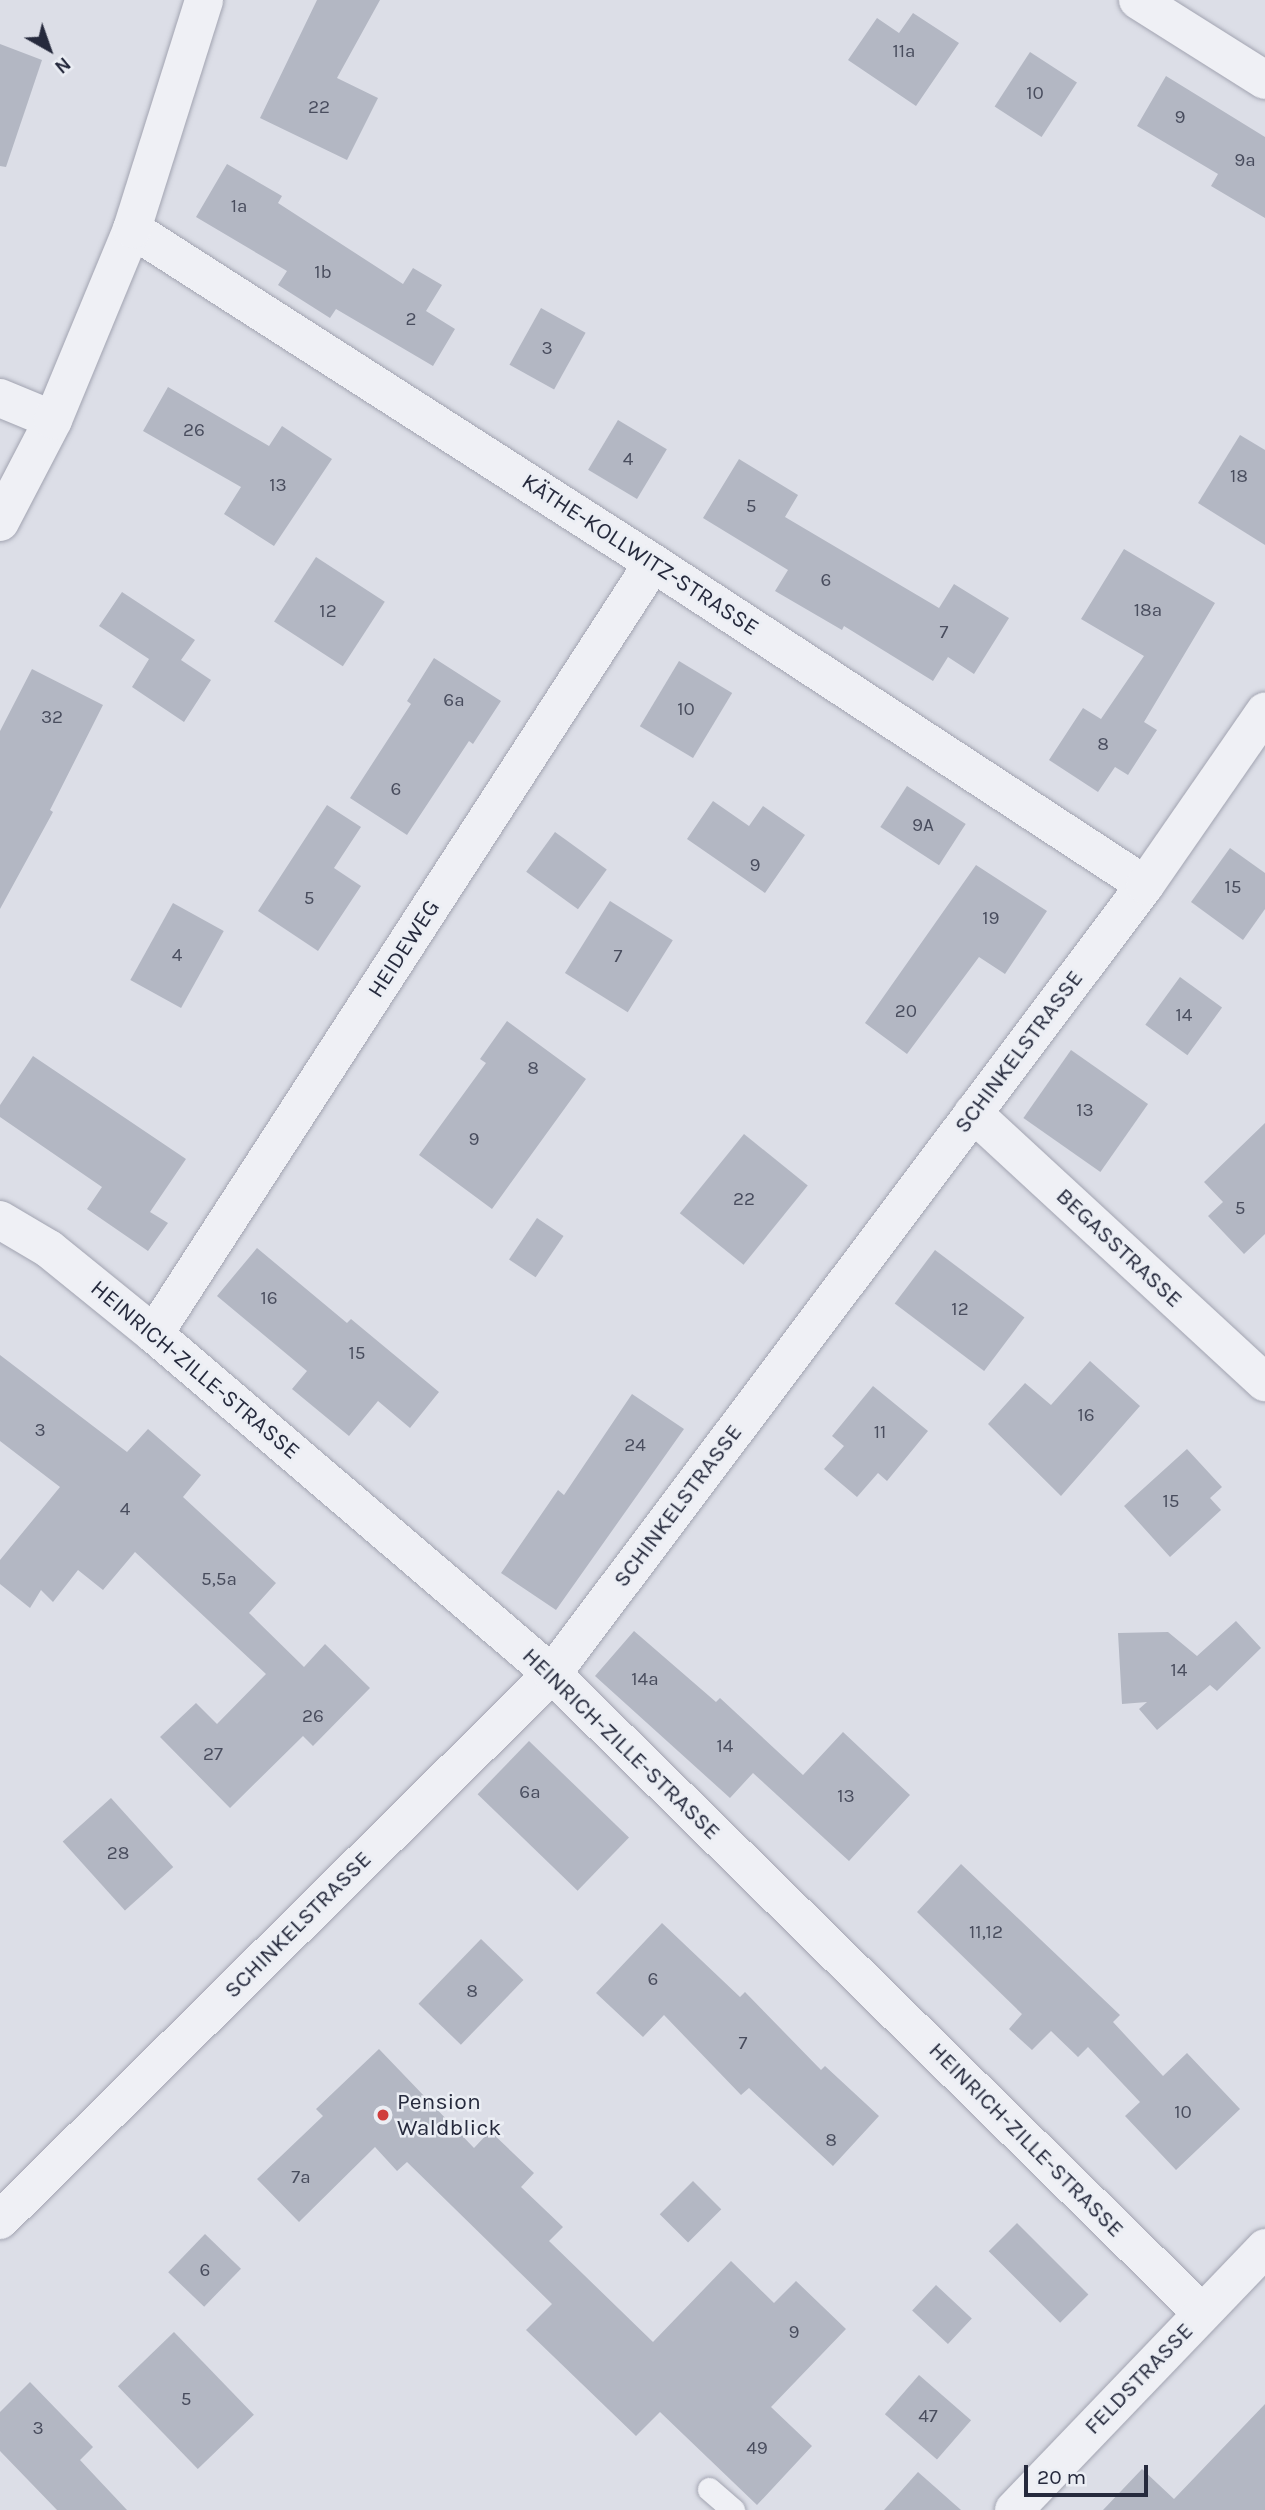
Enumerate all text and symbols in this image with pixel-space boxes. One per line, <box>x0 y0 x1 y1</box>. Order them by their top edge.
north arrow <box>14 14 84 84</box>
house number: 11a <box>892 41 916 63</box>
text: N <box>50 52 75 78</box>
house number: 10 <box>1026 83 1044 105</box>
house number: 22 <box>308 97 330 119</box>
house number: 9 <box>1174 107 1186 129</box>
house number: 9a <box>1234 150 1256 172</box>
house number: 1a <box>231 196 247 218</box>
house number: 1b <box>314 262 332 284</box>
house number: 2 <box>405 309 417 331</box>
house number: 3 <box>541 338 553 360</box>
house number: 26 <box>183 420 205 442</box>
house number: 4 <box>623 449 633 471</box>
house number: 18 <box>1230 466 1248 488</box>
street label: KÄTHE-KOLLWITZ-STRASSE <box>516 468 764 642</box>
house number: 13 <box>269 475 287 497</box>
house number: 5 <box>746 496 756 518</box>
house number: 6 <box>821 570 831 592</box>
house number: 18a <box>1134 600 1162 622</box>
house number: 12 <box>319 601 337 623</box>
house number: 7 <box>940 622 948 644</box>
house number: 6a <box>443 690 465 712</box>
house number: 10 <box>677 699 695 721</box>
house number: 32 <box>41 707 63 729</box>
house number: 8 <box>1097 734 1109 756</box>
house number: 6 <box>391 779 401 801</box>
house number: 9A <box>912 815 934 837</box>
house number: 9 <box>749 855 761 877</box>
house number: 15 <box>1224 877 1242 899</box>
house number: 5 <box>304 888 314 910</box>
street label: HEIDEWEG <box>362 895 446 1003</box>
house number: 19 <box>982 908 1000 930</box>
house number: 4 <box>172 945 182 967</box>
house number: 7 <box>614 946 622 968</box>
street label: SCHINKELSTRASSE <box>949 965 1089 1139</box>
house number: 20 <box>895 1001 917 1023</box>
house number: 14 <box>1176 1005 1192 1027</box>
house number: 8 <box>527 1058 539 1080</box>
house number: 13 <box>1076 1100 1094 1122</box>
house number: 9 <box>468 1129 480 1151</box>
street label: BEGASSTRASSE <box>1050 1182 1188 1314</box>
house number: 22 <box>733 1189 755 1211</box>
house number: 5 <box>1235 1198 1245 1220</box>
street label: HEINRICH-ZILLE-STRASSE <box>85 1274 305 1466</box>
house number: 16 <box>260 1288 278 1310</box>
house number: 12 <box>951 1299 969 1321</box>
house number: 15 <box>348 1343 366 1365</box>
house number: 16 <box>1077 1405 1095 1427</box>
street label: SCHINKELSTRASSE <box>608 1419 748 1593</box>
house number: 3 <box>34 1420 46 1442</box>
house number: 11 <box>874 1422 886 1444</box>
house number: 24 <box>624 1435 646 1457</box>
house number: 15 <box>1162 1491 1180 1513</box>
house number: 4 <box>120 1499 130 1521</box>
house number: 5,5a <box>201 1569 237 1591</box>
street label: HEINRICH-ZILLE-STRASSE <box>516 1642 726 1846</box>
house number: 14 <box>1171 1660 1187 1682</box>
house number: 14a <box>631 1669 659 1691</box>
house number: 26 <box>302 1706 324 1728</box>
house number: 14 <box>717 1736 733 1758</box>
house number: 27 <box>203 1744 223 1766</box>
house number: 6a <box>519 1782 541 1804</box>
house number: 13 <box>837 1786 855 1808</box>
house number: 28 <box>107 1843 129 1865</box>
street label: SCHINKELSTRASSE <box>219 1846 377 2004</box>
house number: 11,12 <box>969 1922 1003 1944</box>
house number: 6 <box>648 1969 658 1991</box>
house number: 8 <box>466 1981 478 2003</box>
house number: 7 <box>739 2033 747 2055</box>
street label: HEINRICH-ZILLE-STRASSE <box>923 2037 1129 2243</box>
place label: Pension Waldblick <box>397 2088 501 2142</box>
house number: 10 <box>1174 2102 1192 2124</box>
marker: Pension Waldblick <box>375 2107 391 2123</box>
house number: 8 <box>825 2130 837 2152</box>
house number: 7a <box>291 2167 311 2189</box>
house number: 6 <box>200 2260 210 2282</box>
street label: FELDSTRASSE <box>1079 2317 1199 2441</box>
house number: 9 <box>788 2322 800 2344</box>
house number: 5 <box>181 2389 191 2411</box>
house number: 47 <box>918 2406 938 2428</box>
house number: 3 <box>32 2418 44 2440</box>
house number: 49 <box>746 2438 768 2460</box>
scale bar <box>1027 2450 1151 2494</box>
text: 20 m <box>1037 2465 1086 2489</box>

